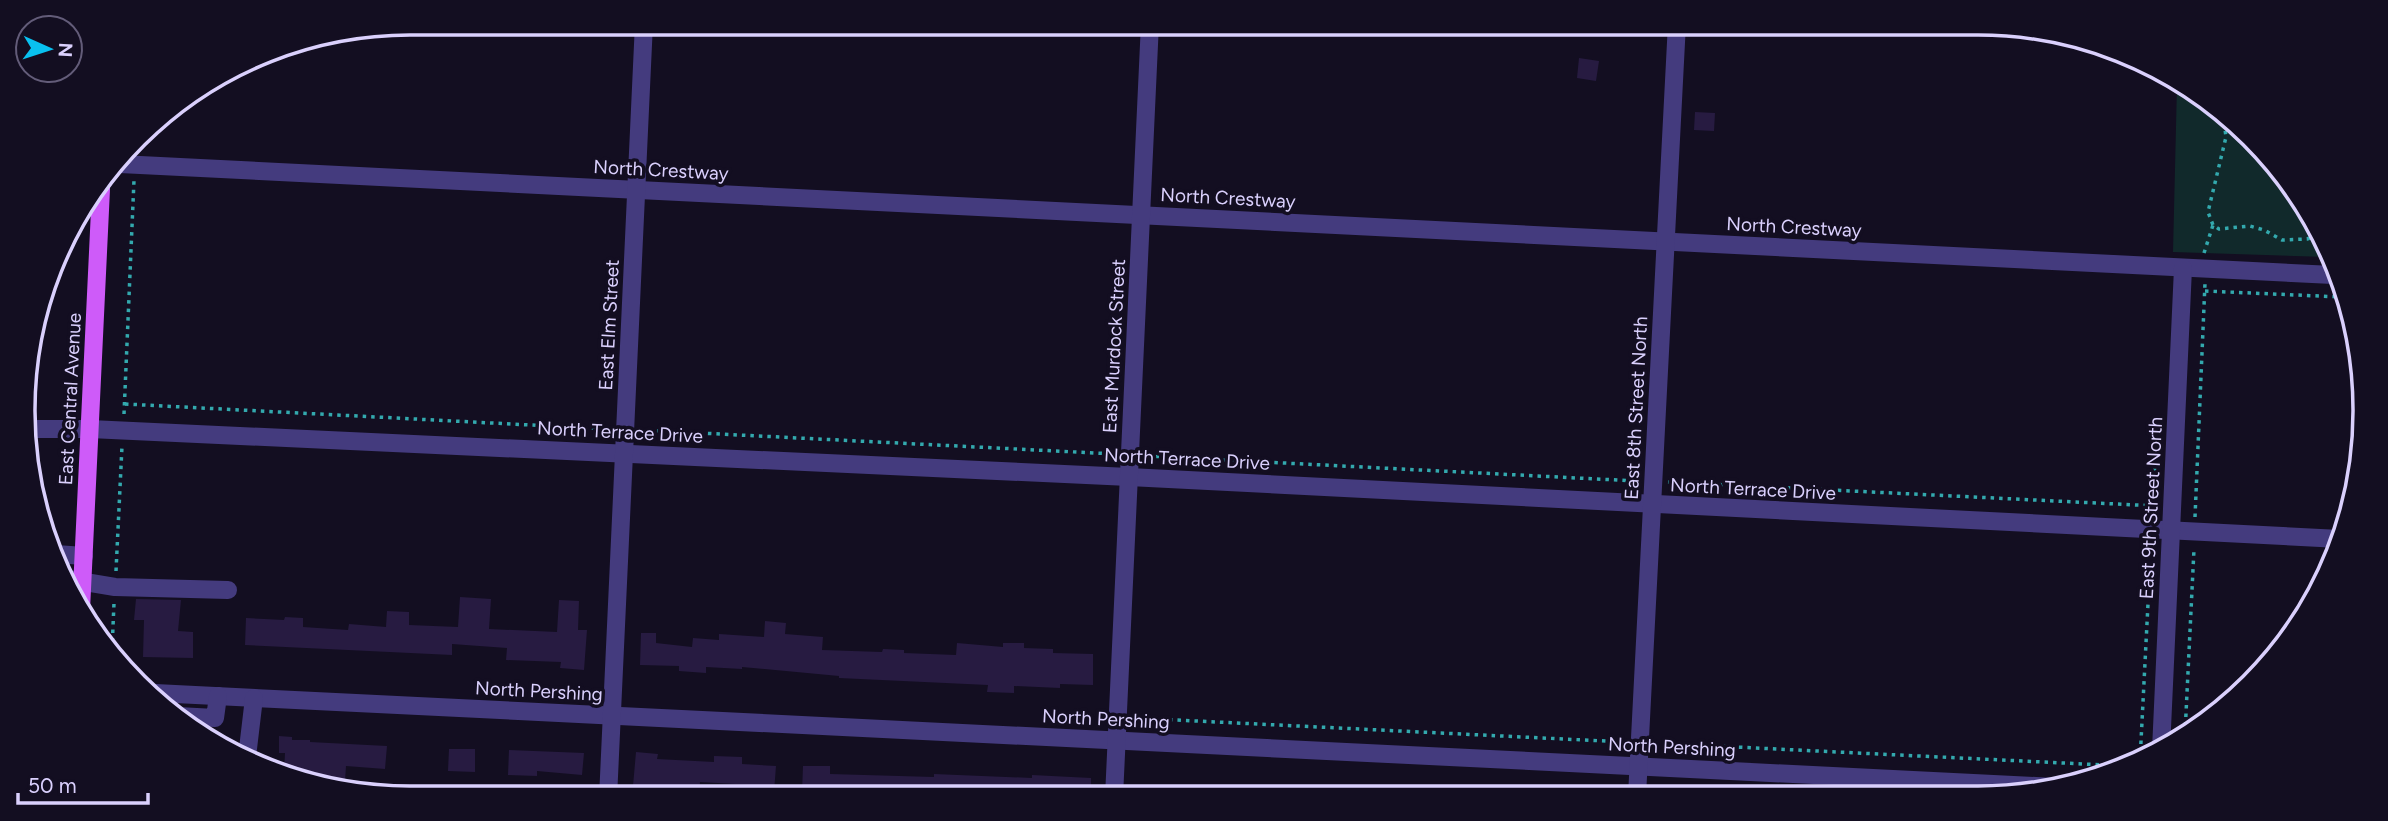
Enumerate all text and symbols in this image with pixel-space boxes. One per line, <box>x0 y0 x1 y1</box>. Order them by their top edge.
north arrow <box>14 14 84 84</box>
text: N <box>54 42 77 58</box>
street label: North Crestway <box>593 155 729 185</box>
street label: North Crestway <box>1160 183 1296 213</box>
street label: North Crestway <box>1726 212 1862 242</box>
street label: East Murdock Street <box>1098 258 1130 434</box>
street label: East Elm Street <box>594 259 624 391</box>
street label: East Central Avenue <box>54 312 86 486</box>
street label: East 8th Street North <box>1620 316 1652 500</box>
street label: North Terrace Drive <box>536 416 704 448</box>
street label: East 9th Street North <box>2135 416 2167 600</box>
street label: North Terrace Drive <box>1103 443 1271 475</box>
street label: North Terrace Drive <box>1669 473 1837 505</box>
street label: North Pershing <box>475 676 603 706</box>
street label: North Pershing <box>1042 704 1170 734</box>
street label: North Pershing <box>1608 732 1736 762</box>
scale bar <box>18 762 147 806</box>
text: 50 m <box>28 773 77 798</box>

